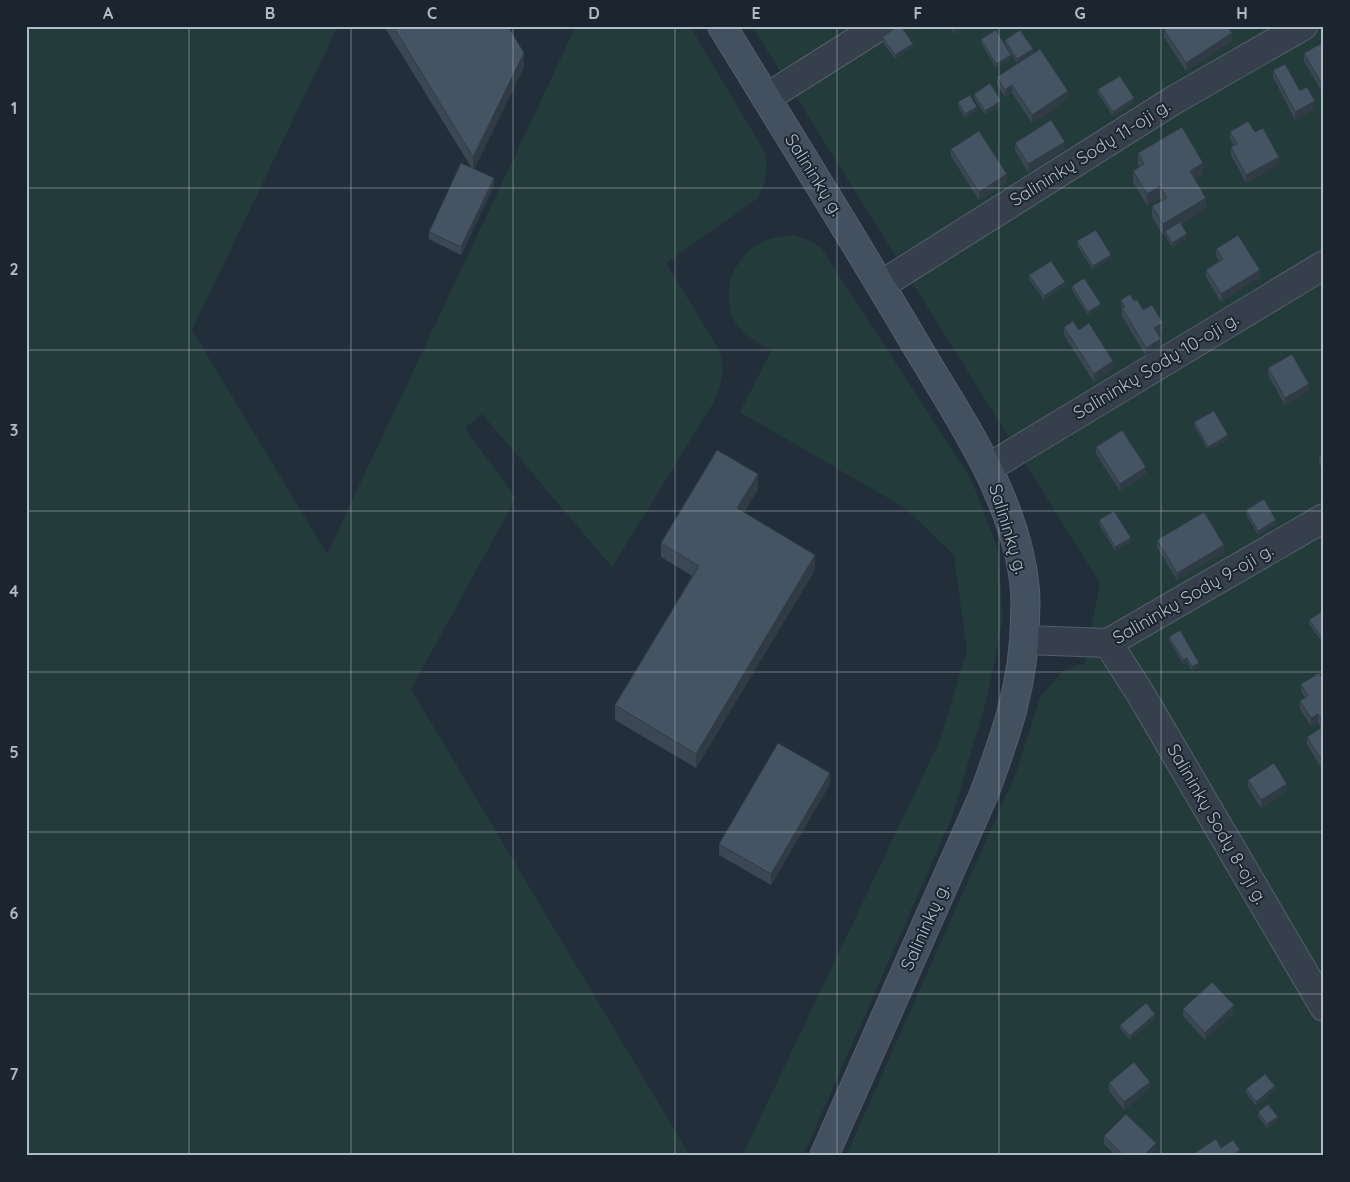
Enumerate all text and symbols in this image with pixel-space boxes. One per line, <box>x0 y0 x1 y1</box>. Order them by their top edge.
text: A <box>103 3 114 23</box>
text: B <box>265 3 275 23</box>
text: C <box>427 3 437 23</box>
text: D <box>588 3 600 23</box>
text: E <box>751 3 761 23</box>
text: F <box>914 3 923 23</box>
text: G <box>1074 3 1086 23</box>
text: H <box>1236 3 1248 23</box>
street label: Salininkų Sodų 11-oji g. <box>1005 94 1174 211</box>
text: 1 <box>11 98 17 118</box>
street label: Salininkų g. <box>780 129 849 220</box>
text: 2 <box>9 259 19 279</box>
street label: Salininkų Sodų 10-oji g. <box>1069 307 1243 424</box>
text: 3 <box>10 420 18 440</box>
street label: Salininkų g. <box>984 481 1033 577</box>
street label: Salininkų Sodų 9-oji g. <box>1108 538 1277 649</box>
text: 4 <box>9 581 19 601</box>
street label: Salininkų Sodų 8-oji g. <box>1162 739 1273 908</box>
text: 5 <box>9 742 19 762</box>
street label: Salininkų g. <box>895 880 954 974</box>
text: 6 <box>10 903 19 923</box>
text: 7 <box>10 1064 19 1084</box>

